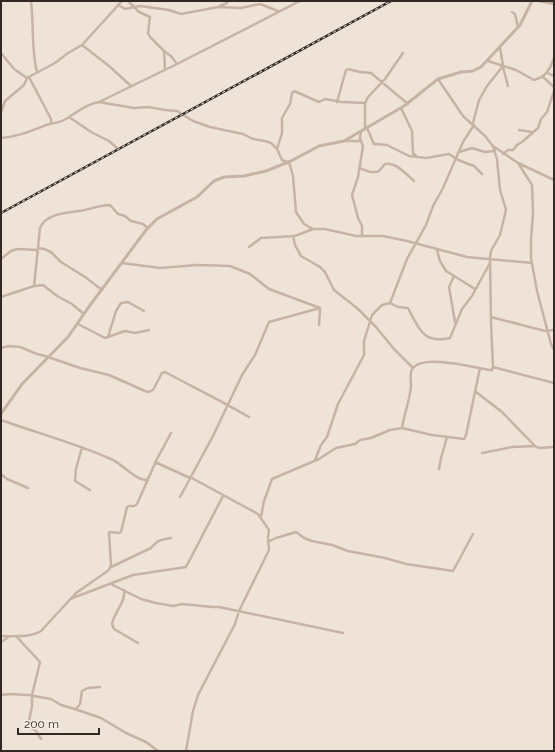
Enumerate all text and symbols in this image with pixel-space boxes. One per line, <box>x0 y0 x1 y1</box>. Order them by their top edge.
scale bar <box>18 710 99 736</box>
text: 200 m <box>24 717 59 731</box>

